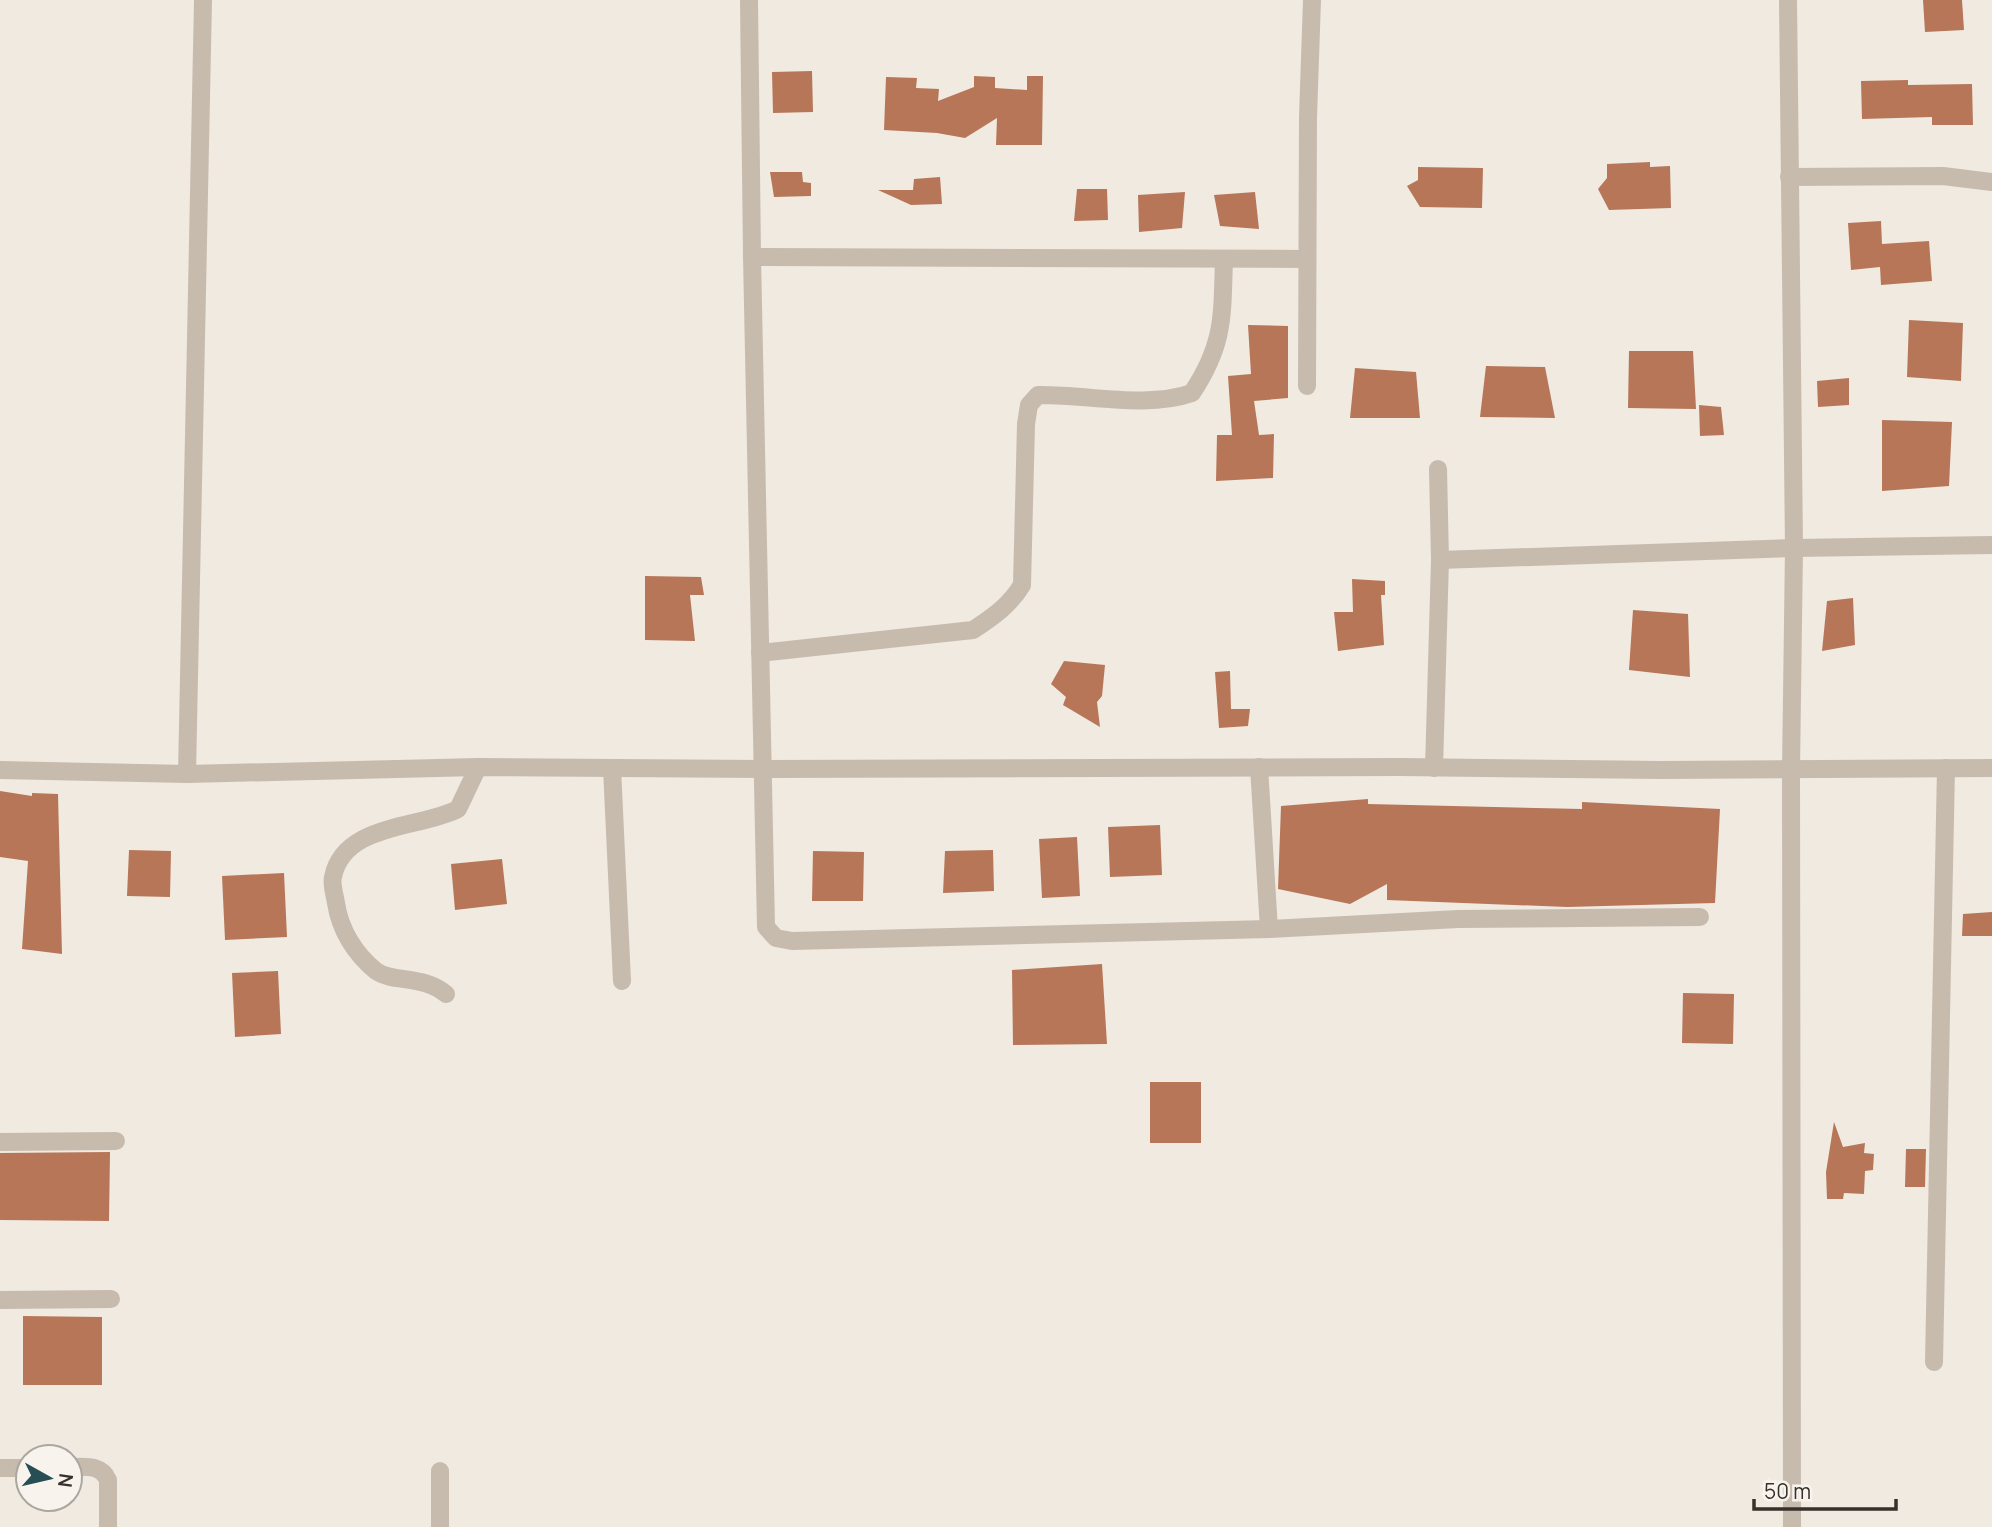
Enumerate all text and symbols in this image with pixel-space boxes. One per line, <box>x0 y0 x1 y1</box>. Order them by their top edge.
north arrow <box>14 1443 84 1513</box>
scale bar <box>1754 1468 1896 1512</box>
text: N <box>52 1472 80 1489</box>
text: 50 m <box>1764 1477 1811 1505</box>

